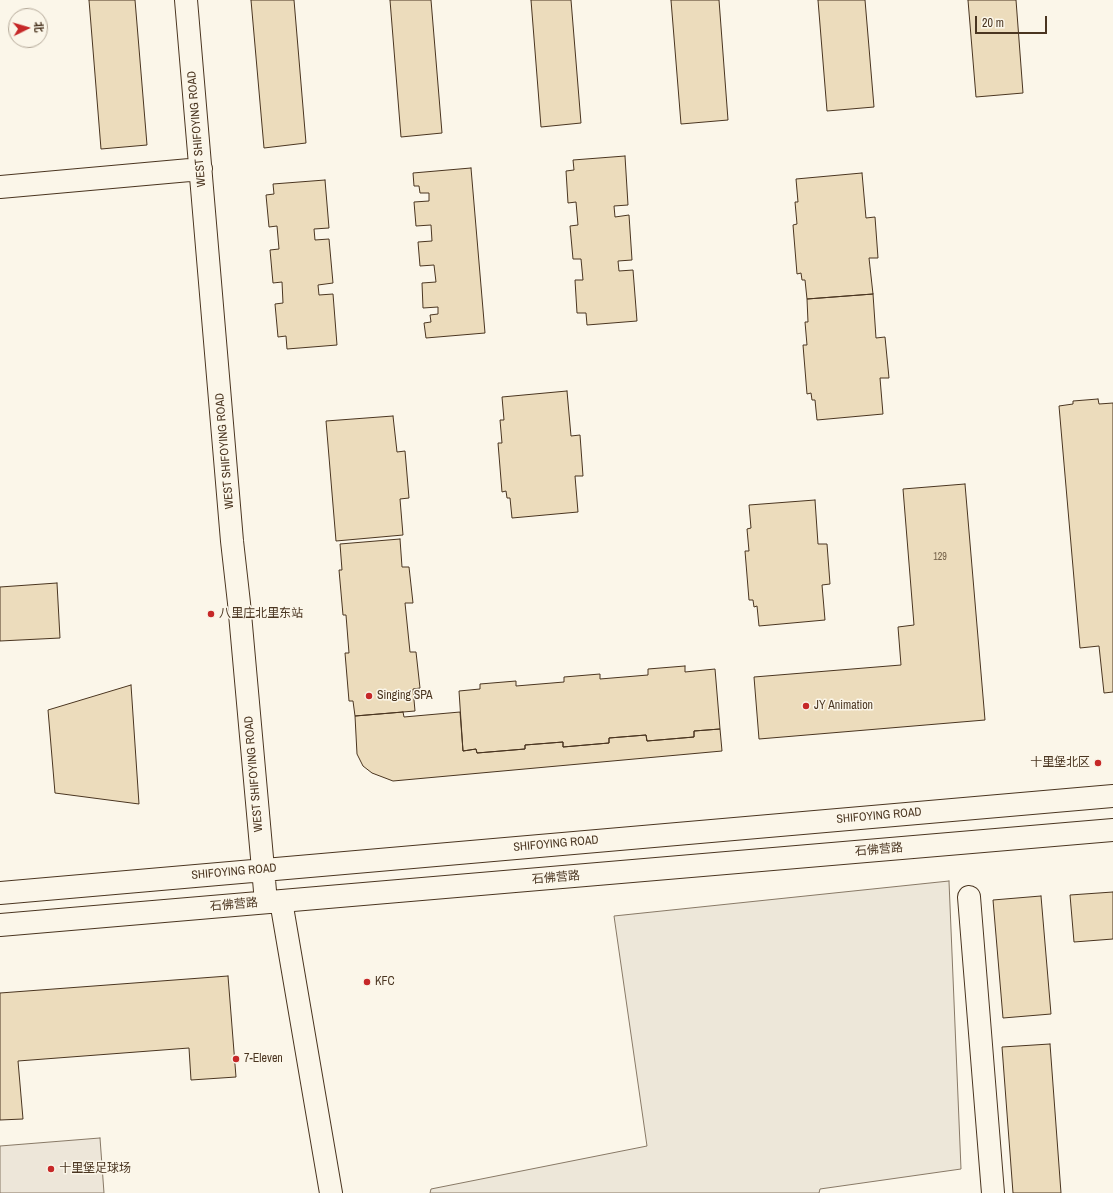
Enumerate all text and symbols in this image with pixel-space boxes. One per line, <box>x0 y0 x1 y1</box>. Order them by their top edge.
north arrow <box>8 8 48 48</box>
scale bar <box>977 8 1049 34</box>
text: 20 m <box>982 15 1004 31</box>
text: 北 <box>32 21 46 33</box>
street label: WEST SHIFOYING ROAD <box>185 70 209 188</box>
street label: WEST SHIFOYING ROAD <box>213 392 237 510</box>
house number: 129 <box>933 551 947 563</box>
place label: 八里庄北里东站 <box>219 607 303 621</box>
marker: 八里庄北里东站 <box>206 609 216 619</box>
place label: Singing SPA <box>377 689 433 703</box>
marker: Singing SPA <box>364 691 374 701</box>
place label: JY Animation <box>814 699 873 713</box>
marker: JY Animation <box>801 701 811 711</box>
street label: WEST SHIFOYING ROAD <box>242 715 266 833</box>
place label: 十里堡北区 <box>1030 756 1090 770</box>
marker: 十里堡北区 <box>1093 758 1103 768</box>
street label: SHIFOYING ROAD <box>836 805 922 827</box>
street label: SHIFOYING ROAD <box>513 833 599 855</box>
street label: 石佛营路 <box>854 841 904 859</box>
street label: SHIFOYING ROAD <box>191 861 277 883</box>
street label: 石佛营路 <box>531 869 581 887</box>
street label: 石佛营路 <box>209 896 259 914</box>
place label: KFC <box>375 975 395 989</box>
marker: KFC <box>362 977 372 987</box>
place label: 7-Eleven <box>244 1052 283 1066</box>
marker: 7-Eleven <box>231 1054 241 1064</box>
place label: 十里堡足球场 <box>59 1162 131 1176</box>
marker: 十里堡足球场 <box>46 1164 56 1174</box>

